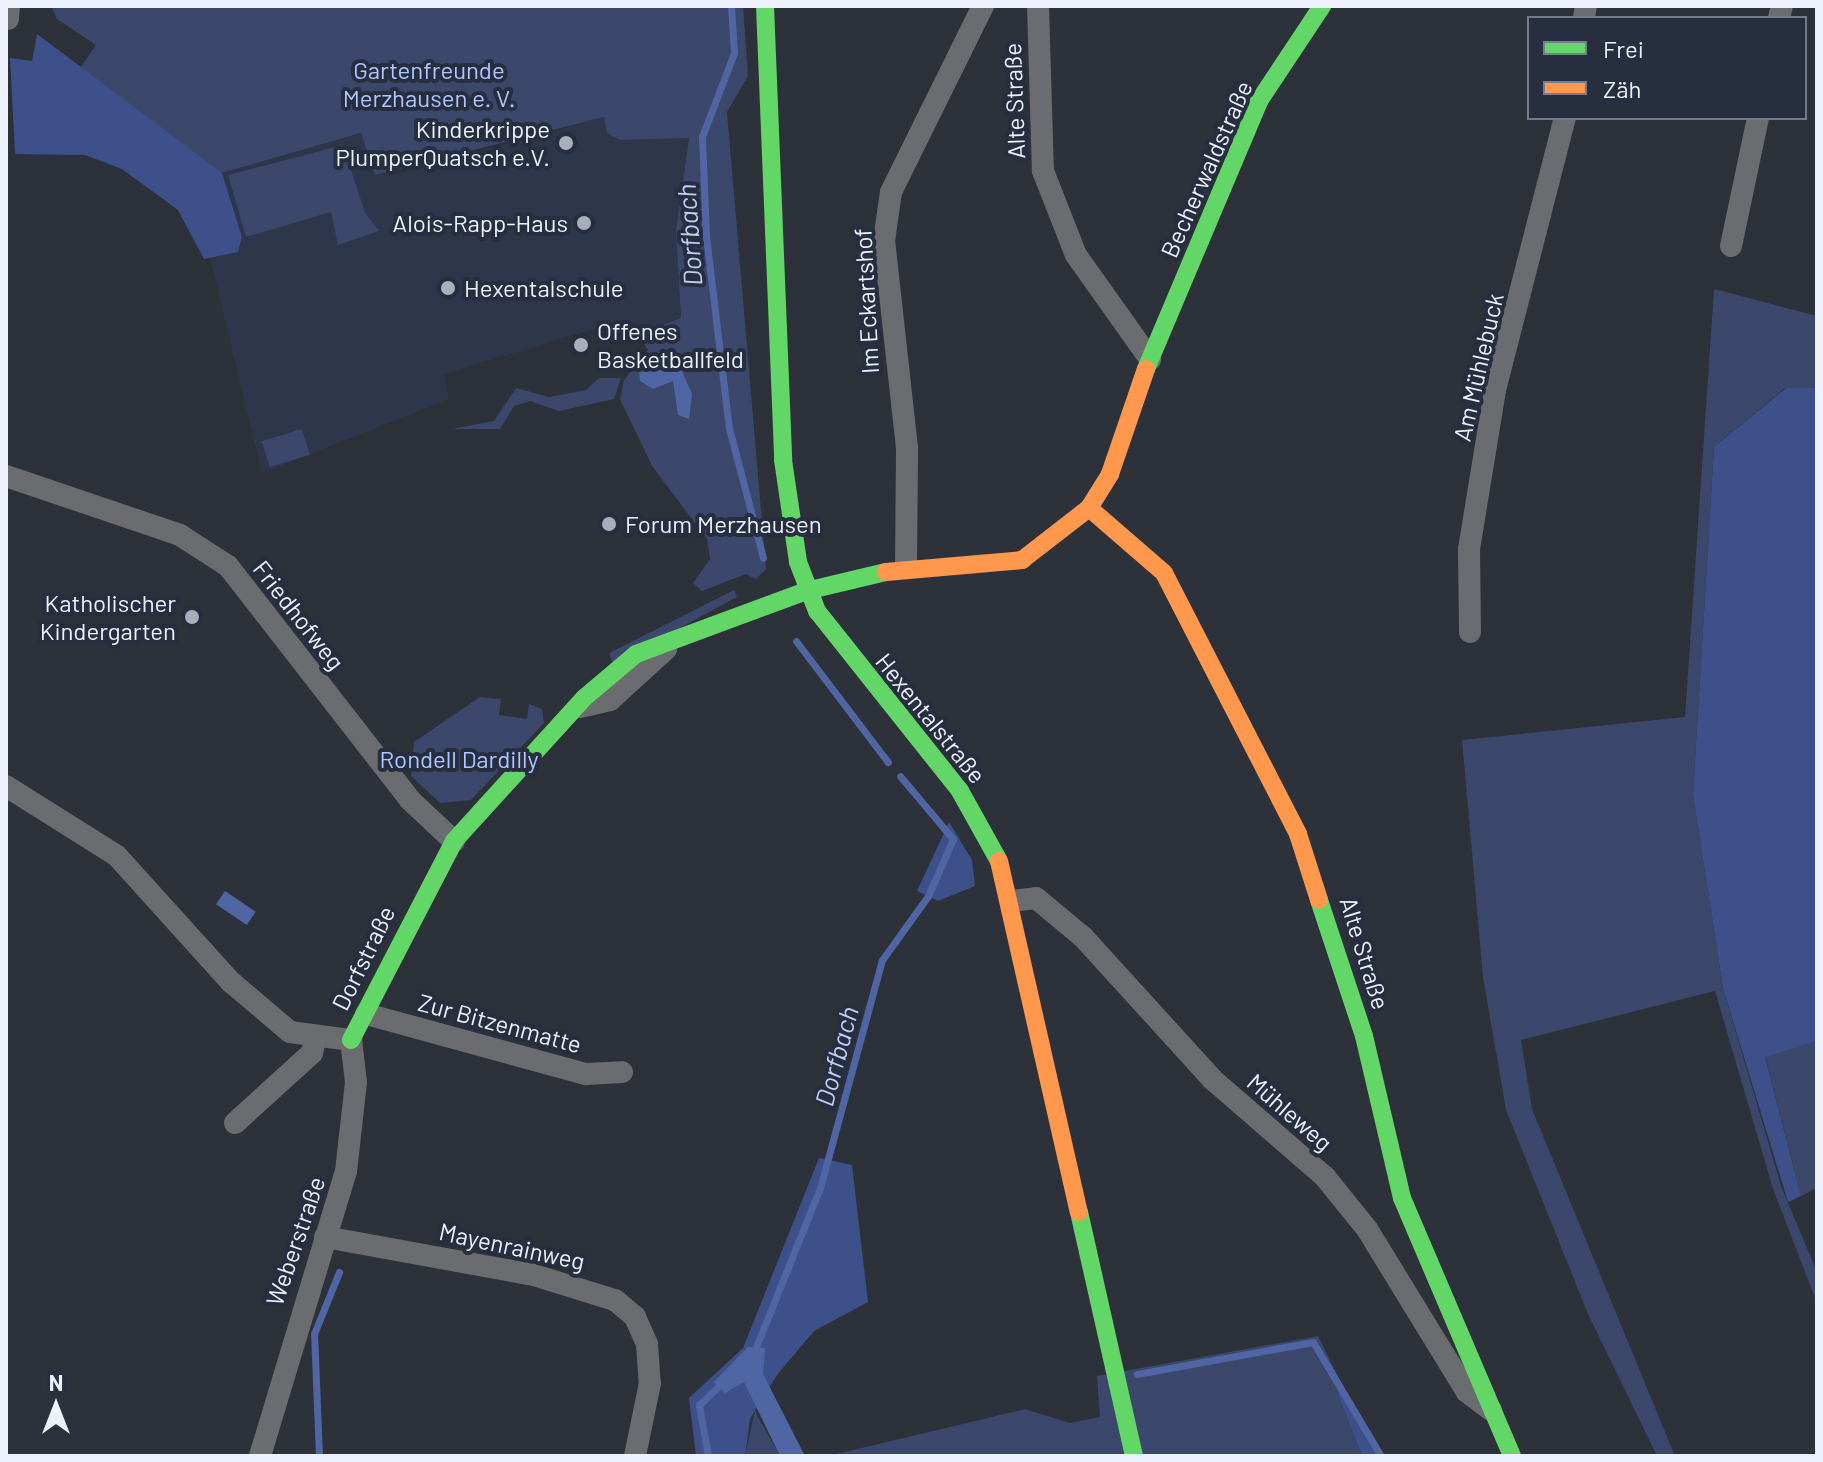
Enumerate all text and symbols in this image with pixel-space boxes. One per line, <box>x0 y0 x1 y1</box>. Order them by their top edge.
legend <box>1527 16 1807 120</box>
text: Frei <box>1603 34 1644 63</box>
street label: Alte Straße <box>998 43 1030 159</box>
park label: Gartenfreunde Merzhausen e. V. <box>343 56 515 112</box>
text: Zäh <box>1603 74 1641 103</box>
street label: Becherwaldstraße <box>1154 76 1258 262</box>
place label: Kinderkrippe PlumperQuatsch e.V. <box>336 115 550 171</box>
marker: Kinderkrippe PlumperQuatsch e.V. <box>557 134 575 152</box>
water label: Dorfbach <box>670 183 708 287</box>
place label: Alois-Rapp-Haus <box>393 209 568 237</box>
marker: Alois-Rapp-Haus <box>575 214 593 232</box>
street label: Im Eckartshof <box>848 228 884 374</box>
place label: Hexentalschule <box>464 274 623 302</box>
marker: Hexentalschule <box>439 279 457 297</box>
street label: Am Mühlebuck <box>1447 290 1509 444</box>
place label: Offenes Basketballfeld <box>597 317 744 373</box>
marker: Offenes Basketballfeld <box>572 336 590 354</box>
place label: Forum Merzhausen <box>625 510 822 538</box>
marker: Forum Merzhausen <box>600 515 618 533</box>
street label: Friedhofweg <box>247 555 351 675</box>
place label: Katholischer Kindergarten <box>40 589 176 645</box>
marker: Katholischer Kindergarten <box>183 608 201 626</box>
street label: Hexentalstraße <box>870 647 992 789</box>
park label: Rondell Dardilly <box>379 745 539 773</box>
street label: Alte Straße <box>1334 893 1396 1013</box>
street label: Dorfstraße <box>325 901 401 1015</box>
street label: Zur Bitzenmatte <box>415 987 585 1059</box>
water label: Dorfbach <box>808 1003 864 1109</box>
street label: Mühleweg <box>1241 1067 1339 1157</box>
street label: Weberstraße <box>259 1173 331 1309</box>
street label: Mayenrainweg <box>437 1217 587 1275</box>
north arrow <box>16 1366 96 1446</box>
text: N <box>49 1369 63 1395</box>

